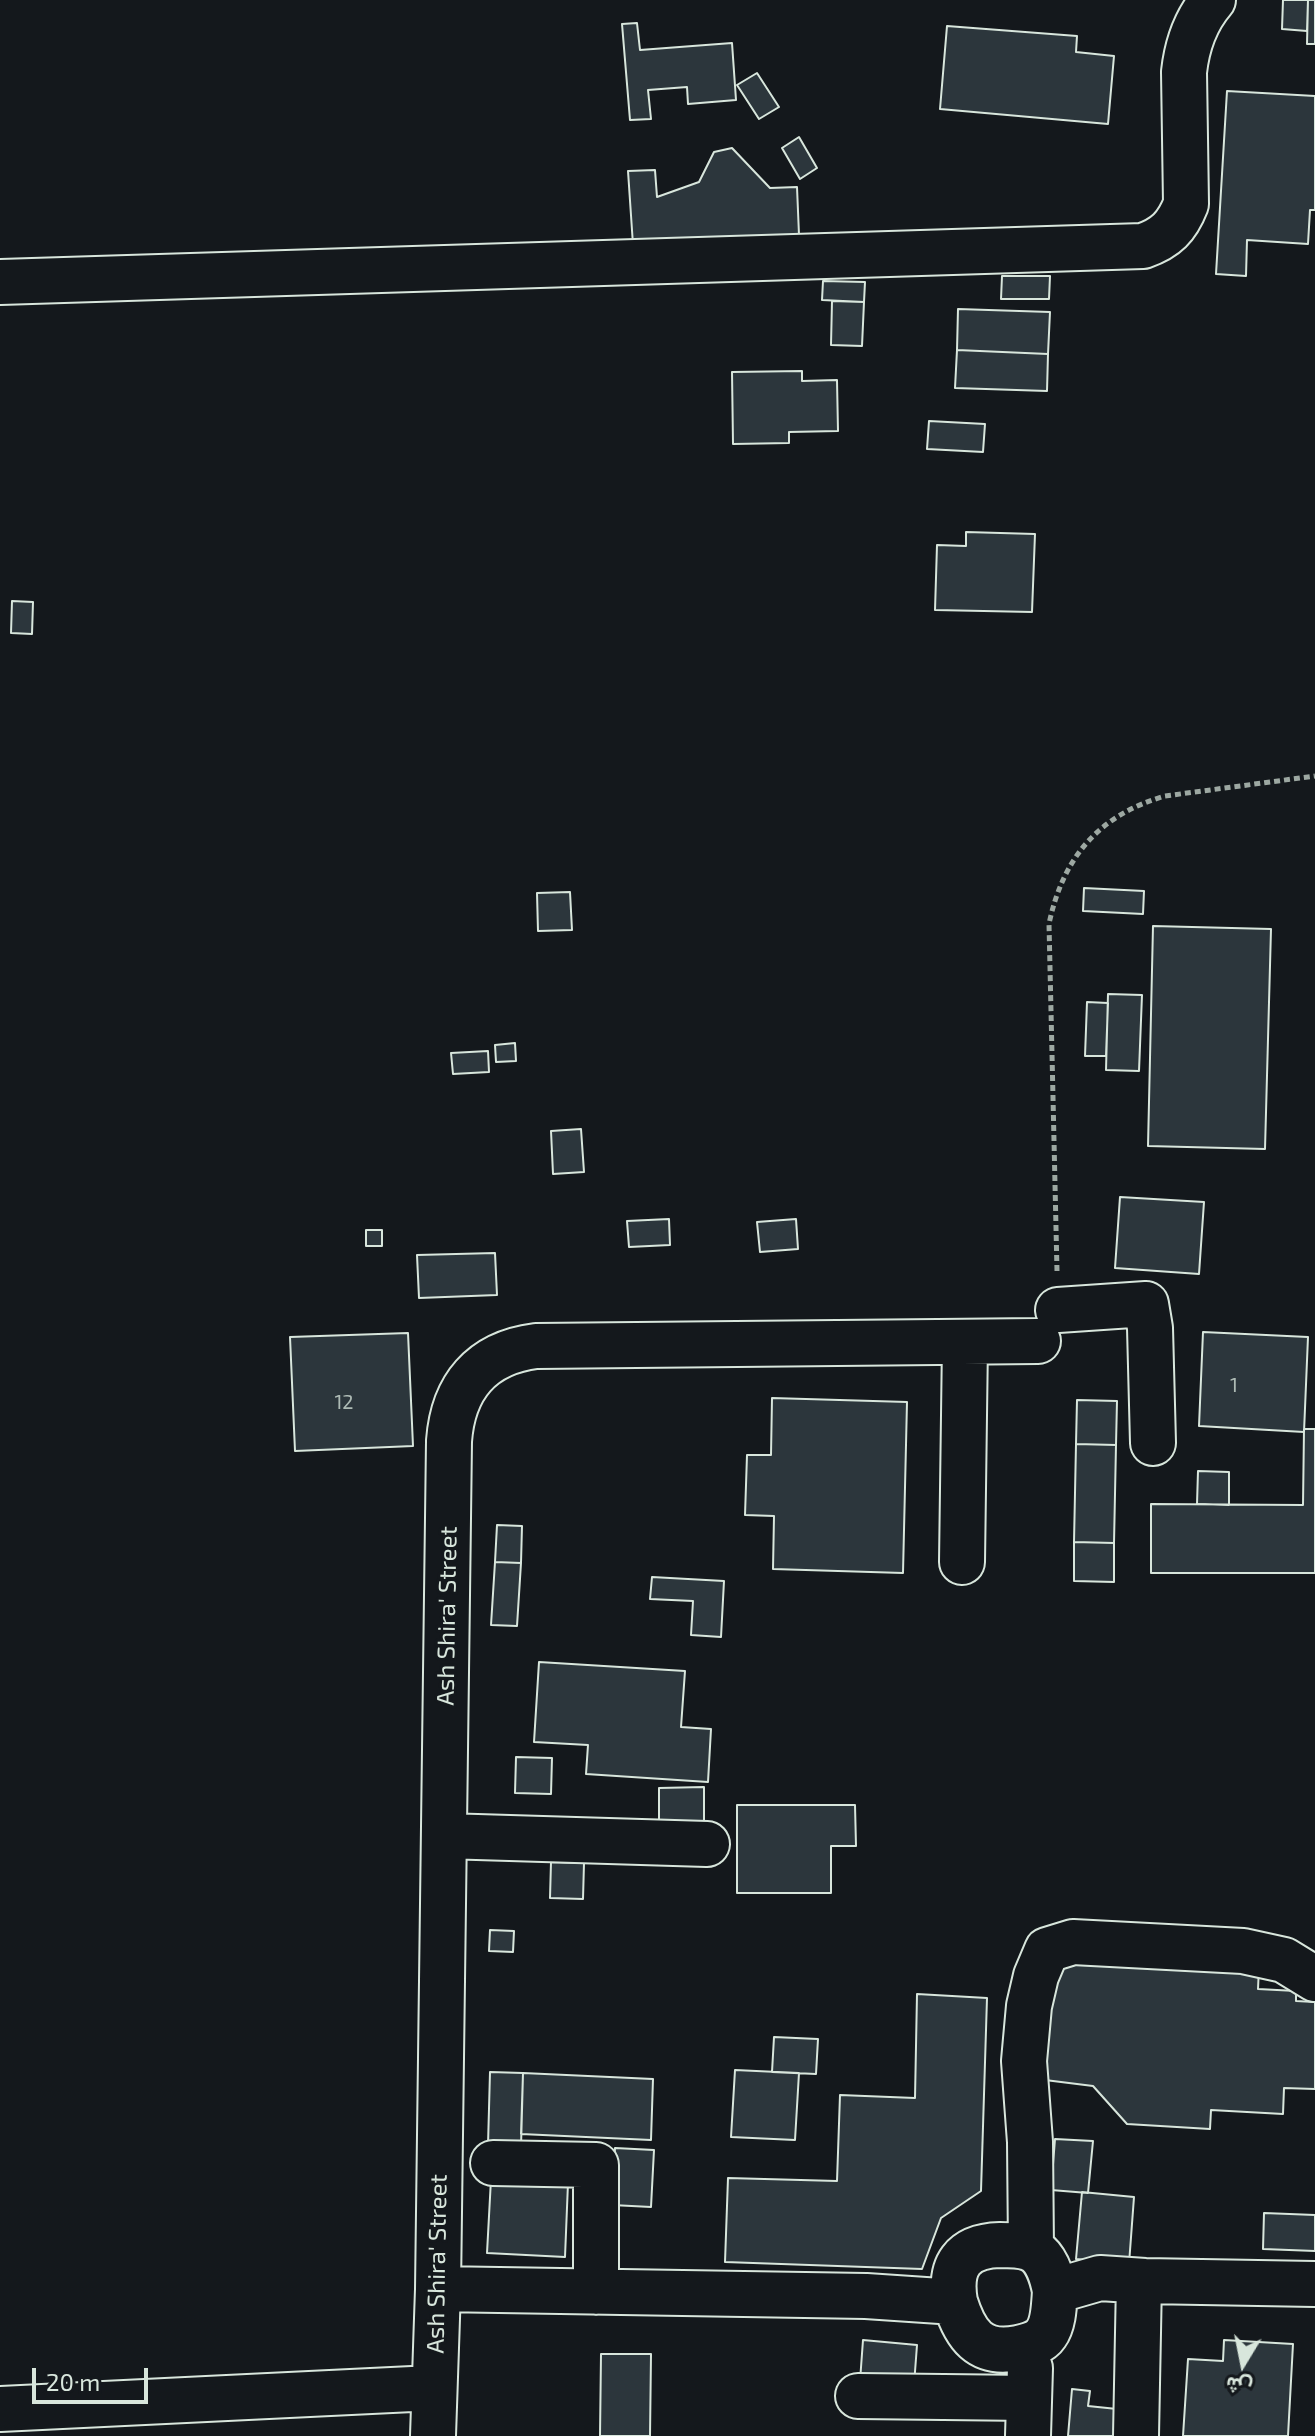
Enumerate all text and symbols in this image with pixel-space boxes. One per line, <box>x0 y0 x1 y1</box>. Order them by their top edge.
house number: 1 <box>1230 1373 1238 1397</box>
house number: 12 <box>334 1390 354 1414</box>
street label: Ash Shira' Street <box>431 1526 463 1706</box>
street label: Ash Shira' Street <box>421 2174 453 2354</box>
north arrow <box>1203 2324 1283 2404</box>
scale bar <box>36 2352 152 2402</box>
text: 20 m <box>46 2367 100 2396</box>
text: ش <box>1224 2373 1254 2403</box>

